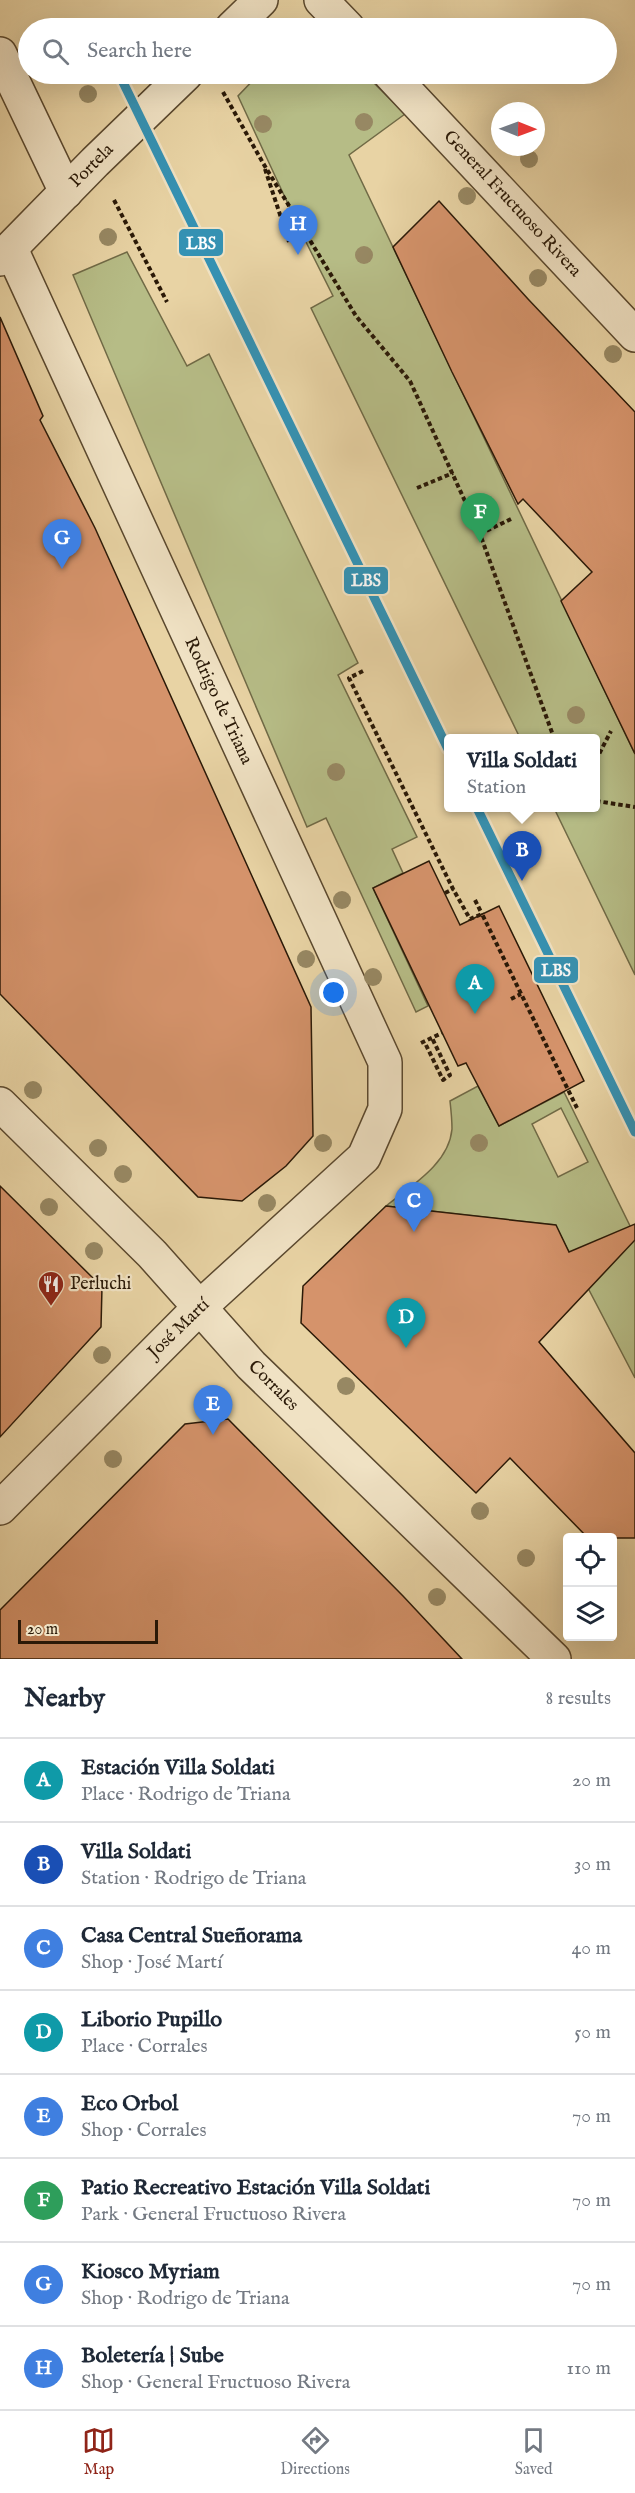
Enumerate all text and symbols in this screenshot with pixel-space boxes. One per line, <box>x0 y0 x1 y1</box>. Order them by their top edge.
search box <box>18 18 617 84</box>
icon: search <box>39 35 72 68</box>
text: Search here <box>87 37 192 65</box>
north arrow <box>491 102 545 156</box>
street label: General Fructuoso Rivera <box>438 126 586 282</box>
street label: Portela <box>65 139 119 193</box>
pin: H <box>278 206 318 255</box>
line badge: LBS <box>178 228 224 257</box>
text: LBS <box>186 235 216 255</box>
pin: F <box>460 494 500 543</box>
pin: G <box>42 520 82 569</box>
line badge: LBS <box>343 566 389 595</box>
text: LBS <box>351 572 381 592</box>
street label: Rodrigo de Triana <box>178 634 258 768</box>
popup <box>444 734 600 812</box>
text: Villa Soldati <box>467 747 577 775</box>
text: Station <box>467 775 526 800</box>
pin: B <box>502 832 542 881</box>
line badge: LBS <box>533 956 579 984</box>
text: LBS <box>541 962 571 982</box>
pin: A <box>456 964 494 1014</box>
your location <box>319 978 348 1007</box>
pin: C <box>394 1182 434 1232</box>
restaurant icon: Perluchi <box>36 1269 66 1307</box>
place label: Perluchi <box>70 1273 132 1296</box>
street label: José Martí <box>142 1293 216 1366</box>
pin: D <box>386 1298 426 1348</box>
street label: Corrales <box>243 1356 303 1416</box>
pin: E <box>194 1386 232 1435</box>
map controls <box>563 1533 617 1641</box>
button: locate <box>563 1533 617 1587</box>
button: layers <box>563 1587 617 1641</box>
scale bar <box>18 1617 158 1644</box>
text: 20 m <box>27 1620 58 1640</box>
text: Nearby <box>24 1682 105 1715</box>
text: 8 results <box>545 1686 611 1711</box>
text: Estación Villa Soldati <box>81 1754 275 1782</box>
text: A <box>37 1768 50 1793</box>
text: 20 m <box>572 1768 611 1793</box>
text: Place · Rodrigo de Triana <box>81 1782 291 1807</box>
text: Villa Soldati <box>81 1838 191 1866</box>
text: B <box>37 1852 50 1877</box>
text: 30 m <box>574 1852 611 1877</box>
text: Station · Rodrigo de Triana <box>81 1866 306 1891</box>
text: Casa Central Sueñorama <box>81 1922 302 1950</box>
text: C <box>36 1936 51 1961</box>
text: 40 m <box>572 1936 611 1961</box>
text: Shop · José Martí <box>81 1950 223 1975</box>
text: Liborio Pupillo <box>81 2006 222 2034</box>
text: D <box>35 2020 52 2045</box>
text: 50 m <box>574 2020 611 2045</box>
text: Place · Corrales <box>81 2034 208 2059</box>
text: Eco Orbol <box>81 2090 178 2118</box>
text: E <box>37 2104 50 2129</box>
text: 70 m <box>572 2104 611 2129</box>
text: Shop · Corrales <box>81 2118 207 2143</box>
text: Patio Recreativo Estación Villa Soldati <box>81 2174 430 2202</box>
text: F <box>37 2188 50 2213</box>
text: 70 m <box>572 2188 611 2213</box>
text: Park · General Fructuoso Rivera <box>81 2202 346 2227</box>
text: Kiosco Myriam <box>81 2258 220 2286</box>
text: G <box>36 2272 51 2297</box>
text: 70 m <box>572 2272 611 2297</box>
text: Shop · Rodrigo de Triana <box>81 2286 290 2311</box>
text: Boletería | Sube <box>81 2342 224 2370</box>
text: H <box>35 2356 52 2381</box>
text: 110 m <box>567 2356 611 2381</box>
text: Shop · General Fructuoso Rivera <box>81 2370 350 2395</box>
tab: Map <box>82 2424 115 2480</box>
tab: Directions <box>280 2424 350 2480</box>
tab: Saved <box>515 2424 553 2480</box>

